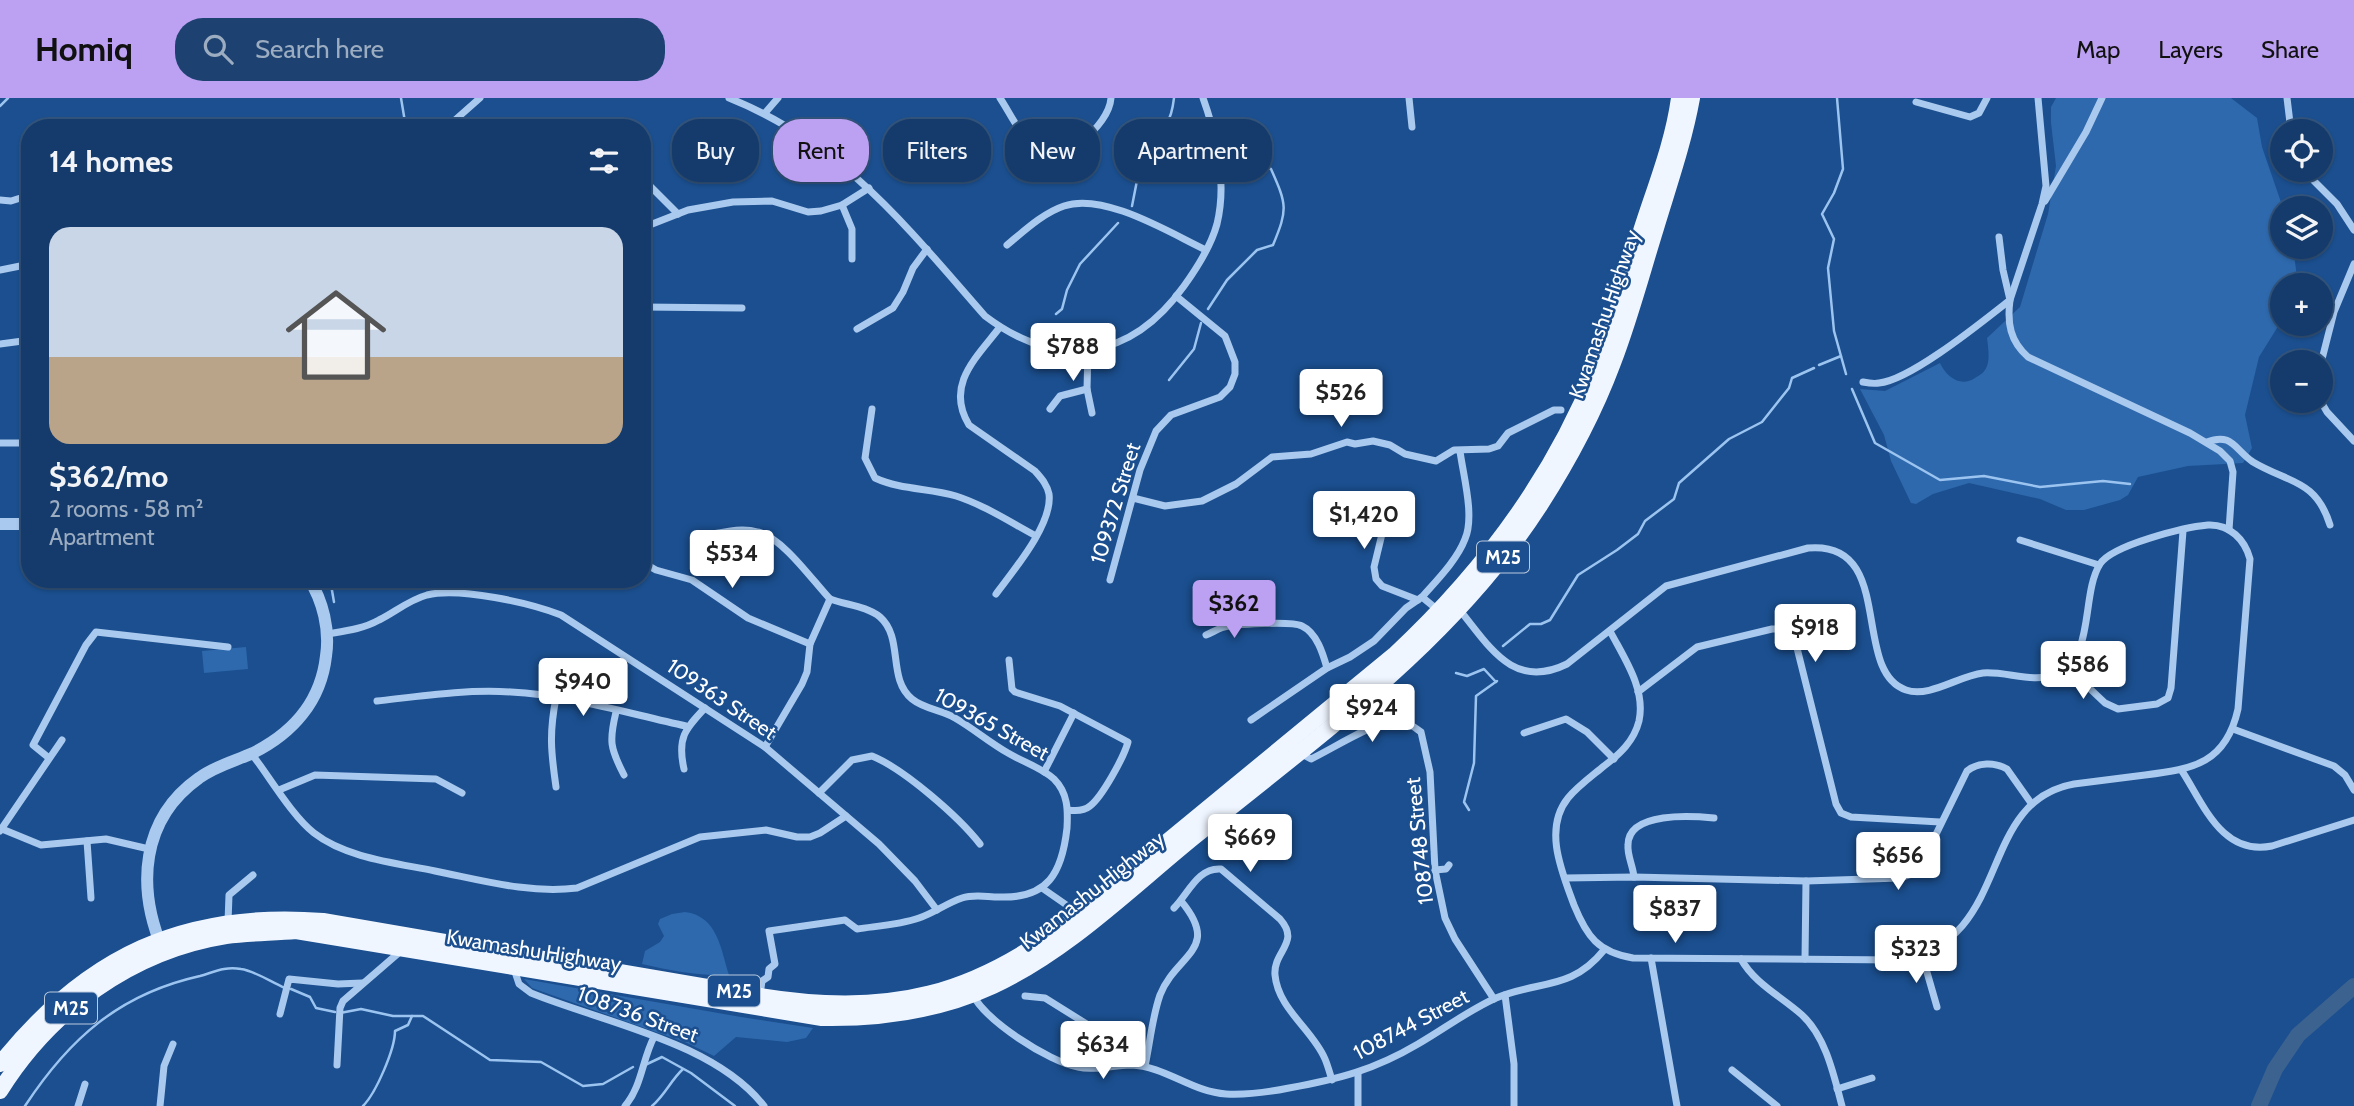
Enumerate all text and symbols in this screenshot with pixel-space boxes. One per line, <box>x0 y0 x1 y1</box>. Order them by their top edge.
search box <box>175 18 665 81</box>
text: Homiq <box>35 29 133 69</box>
icon: search <box>199 30 237 68</box>
text: Search here <box>255 33 384 65</box>
text: Map <box>2076 35 2120 64</box>
text: Layers <box>2158 35 2223 64</box>
text: Share <box>2261 35 2319 64</box>
chip: Buy <box>672 119 759 182</box>
chip: Rent <box>773 119 869 182</box>
chip: Filters <box>883 119 991 182</box>
chip: New <box>1005 119 1100 182</box>
chip: Apartment <box>1114 119 1272 182</box>
map controls <box>2270 119 2333 413</box>
button: locate <box>2270 119 2333 182</box>
icon: filters <box>585 142 623 180</box>
text: 14 homes <box>49 143 173 180</box>
button: layers <box>2270 196 2333 259</box>
street label: Kwamashu Highway <box>1563 226 1645 402</box>
icon: home <box>273 272 399 398</box>
button: + <box>2270 273 2333 336</box>
pin: $788 <box>1032 324 1114 383</box>
text: $788 <box>1047 332 1099 360</box>
button: − <box>2270 350 2333 413</box>
pin: $526 <box>1300 370 1382 429</box>
text: $526 <box>1316 378 1366 406</box>
street label: 109372 Street <box>1085 440 1145 566</box>
text: $362/mo <box>49 458 168 495</box>
pin: $1,420 <box>1307 491 1421 551</box>
text: 2 rooms · 58 m² <box>49 495 203 523</box>
text: $1,420 <box>1329 500 1399 528</box>
text: Apartment <box>49 523 154 551</box>
pin: $534 <box>691 531 773 590</box>
text: $534 <box>706 539 758 567</box>
road number: M25 <box>1477 542 1529 572</box>
pin: $362 <box>1193 580 1275 640</box>
text: $362 <box>1209 589 1259 617</box>
pin: $918 <box>1774 604 1856 664</box>
text: $918 <box>1791 613 1839 641</box>
pin: $586 <box>2042 642 2124 701</box>
text: $586 <box>2057 650 2109 678</box>
street label: 109363 Street <box>662 653 782 745</box>
pin: $940 <box>542 658 624 718</box>
text: $940 <box>555 667 611 695</box>
street label: 109365 Street <box>930 682 1054 766</box>
pin: $924 <box>1331 684 1413 744</box>
text: $924 <box>1346 693 1398 721</box>
street label: 108748 Street <box>1400 776 1438 906</box>
pin: $669 <box>1209 814 1291 874</box>
text: $669 <box>1224 823 1276 851</box>
street label: Kwamashu Highway <box>1015 826 1170 954</box>
pin: $656 <box>1857 832 1939 892</box>
text: $656 <box>1872 841 1924 869</box>
pin: $837 <box>1634 886 1716 945</box>
text: $837 <box>1649 894 1701 922</box>
street label: Kwamashu Highway <box>445 924 624 976</box>
pin: $323 <box>1875 926 1957 985</box>
text: $323 <box>1891 934 1941 962</box>
road number: M25 <box>708 976 760 1006</box>
street label: 108736 Street <box>574 981 702 1047</box>
street label: 108744 Street <box>1349 983 1473 1065</box>
road number: M25 <box>45 992 97 1024</box>
pin: $634 <box>1062 1021 1144 1081</box>
text: $634 <box>1077 1030 1129 1058</box>

